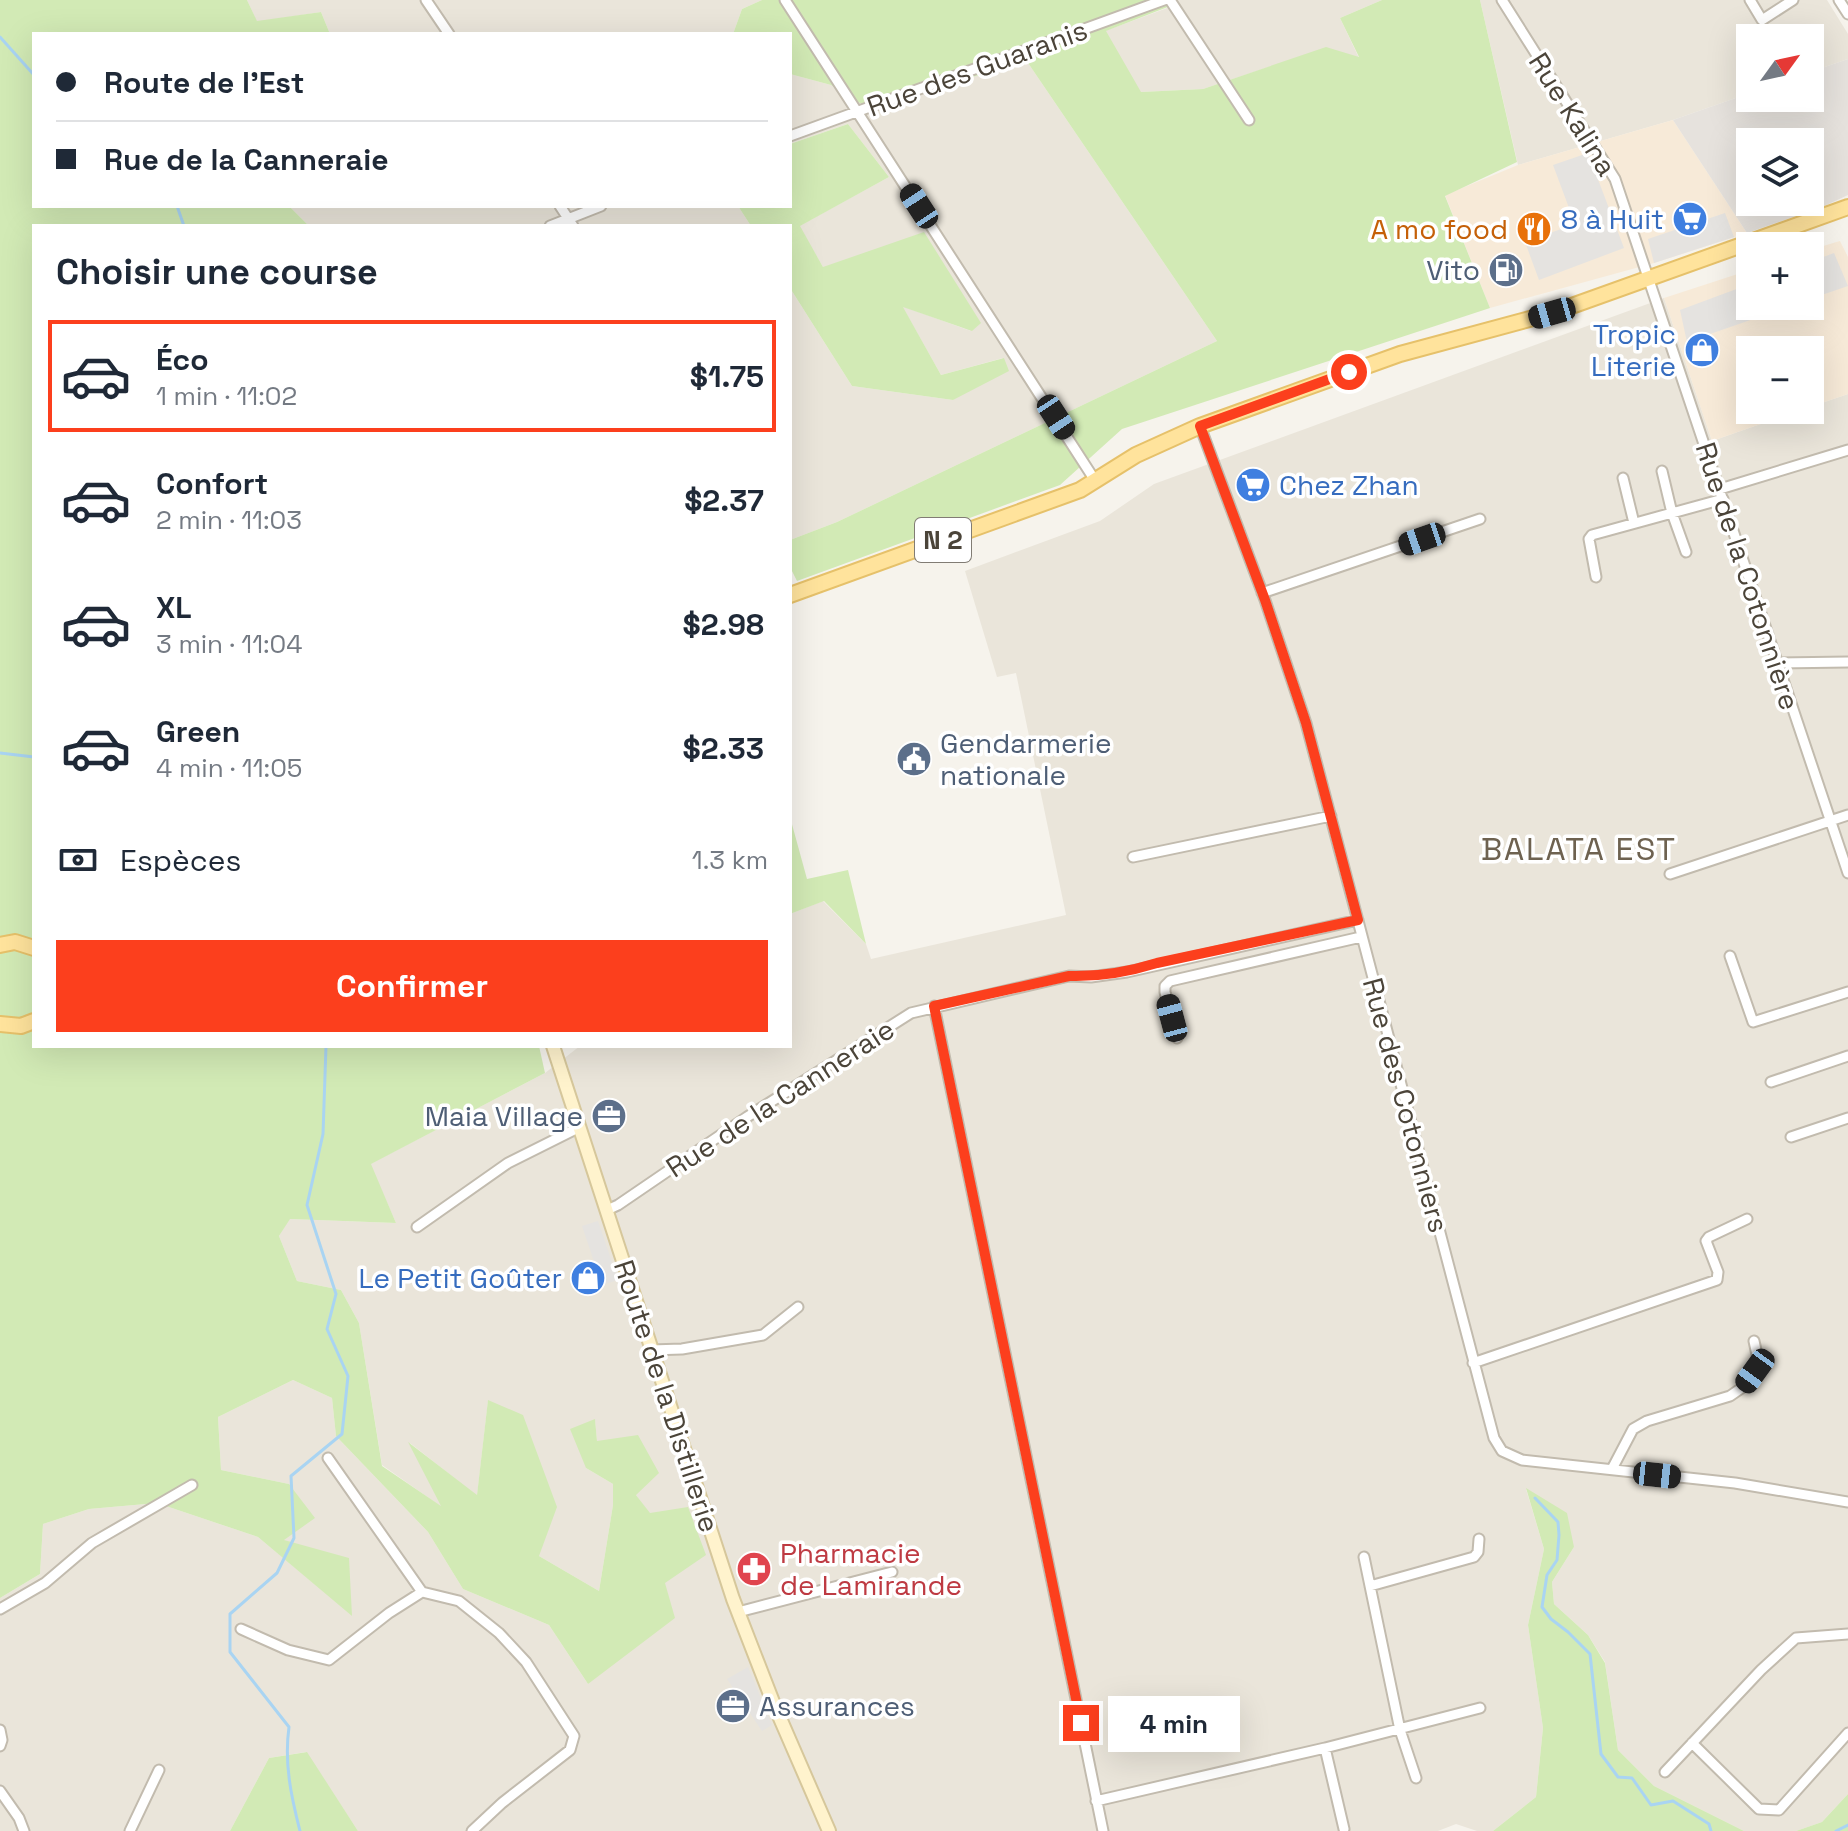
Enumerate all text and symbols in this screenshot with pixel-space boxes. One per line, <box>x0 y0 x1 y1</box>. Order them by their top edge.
street label: Rue des Guaranis <box>862 11 1092 125</box>
north arrow <box>1736 24 1824 112</box>
map controls <box>1736 24 1824 424</box>
street label: Rue Kalina <box>1521 46 1625 182</box>
text: Route de l'Est <box>104 63 304 102</box>
button: layers <box>1736 128 1824 216</box>
text: Rue de la Canneraie <box>104 140 388 179</box>
car <box>896 179 942 233</box>
supermarket icon: 8 à Huit <box>1671 200 1709 238</box>
place label: 8 à Huit <box>1561 201 1664 237</box>
restaurant icon: A mo food <box>1515 210 1553 248</box>
place label: A mo food <box>1371 211 1508 247</box>
button: + <box>1736 232 1824 320</box>
text: Choisir une course <box>56 249 378 295</box>
fuel station icon: Vito <box>1487 251 1525 289</box>
place label: Vito <box>1426 252 1480 288</box>
car <box>1526 295 1578 331</box>
place label: Tropic Literie <box>1591 316 1676 384</box>
shop icon: Tropic Literie <box>1683 331 1721 369</box>
button: − <box>1736 336 1824 424</box>
icon: car <box>60 340 132 412</box>
text: Éco <box>156 340 209 379</box>
route start <box>1331 354 1367 390</box>
text: $1.75 <box>690 357 764 396</box>
text: 1 min · 11:02 <box>156 379 297 413</box>
car <box>1033 390 1079 444</box>
street label: Rue de la Cotonnière <box>1688 438 1808 714</box>
icon: car <box>60 464 132 536</box>
text: Confort <box>156 464 268 503</box>
supermarket icon: Chez Zhan <box>1234 466 1272 504</box>
place label: Chez Zhan <box>1279 467 1419 503</box>
text: $2.37 <box>684 481 764 520</box>
text: 2 min · 11:03 <box>156 503 302 537</box>
road number: N 2 <box>915 518 971 562</box>
car <box>1395 520 1449 558</box>
icon: car <box>60 588 132 660</box>
text: XL <box>156 588 192 627</box>
text: $2.98 <box>683 605 764 644</box>
text: 3 min · 11:04 <box>156 627 303 661</box>
icon: car <box>60 712 132 784</box>
text: Green <box>156 712 240 751</box>
place label: Gendarmerie nationale <box>940 725 1112 793</box>
text: $2.33 <box>683 729 764 768</box>
public building icon: Gendarmerie nationale <box>895 740 933 778</box>
text: 4 min · 11:05 <box>156 751 302 785</box>
district label: BALATA EST <box>1481 829 1677 869</box>
icon: cash <box>56 838 100 882</box>
text: Espèces <box>120 841 241 880</box>
text: 1.3 km <box>692 843 768 877</box>
button: Confirmer <box>56 940 768 1032</box>
street label: Rue des Cotonniers <box>1355 974 1457 1236</box>
car <box>1154 992 1190 1044</box>
street label: Rue de la Canneraie <box>659 1011 901 1185</box>
office icon: Maia Village <box>590 1097 628 1135</box>
place label: Maia Village <box>425 1098 583 1134</box>
street label: Route de la Distillerie <box>606 1255 728 1537</box>
shop icon: Le Petit Goûter <box>569 1259 607 1297</box>
place label: Le Petit Goûter <box>358 1260 562 1296</box>
car <box>1731 1345 1779 1397</box>
car <box>1632 1461 1682 1489</box>
place label: Pharmacie de Lamirande <box>780 1535 962 1603</box>
pharmacy icon: Pharmacie de Lamirande <box>735 1550 773 1588</box>
office icon: Assurances <box>714 1687 752 1725</box>
place label: Assurances <box>759 1688 915 1724</box>
callout: 4 min <box>1109 1695 1241 1751</box>
route end <box>1063 1705 1099 1741</box>
text: 4 min <box>1140 1707 1208 1741</box>

